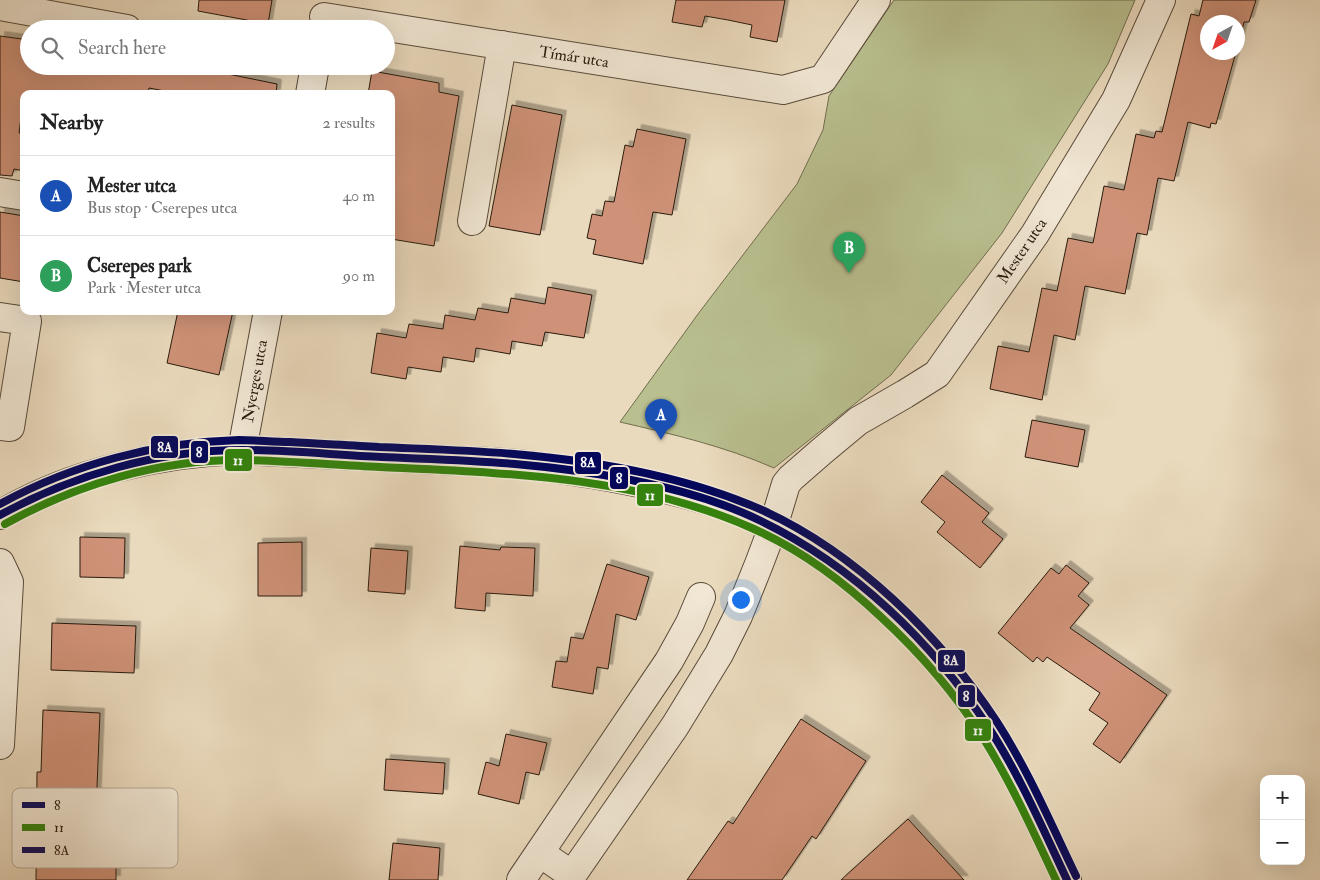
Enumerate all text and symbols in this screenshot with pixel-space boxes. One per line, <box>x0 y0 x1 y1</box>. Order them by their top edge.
north arrow <box>1200 15 1245 60</box>
search box <box>20 20 395 75</box>
icon: search <box>38 34 66 62</box>
text: Search here <box>78 36 166 60</box>
street label: Tímár utca <box>538 42 611 72</box>
text: Nearby <box>40 109 103 136</box>
text: 2 results <box>322 113 375 133</box>
text: Mester utca <box>87 174 176 198</box>
text: A <box>51 186 61 206</box>
text: 40 m <box>342 186 375 206</box>
text: Bus stop · Cserepes utca <box>87 198 237 218</box>
street label: Mester utca <box>993 214 1051 288</box>
pin: B <box>833 232 865 273</box>
text: Cserepes park <box>87 254 192 278</box>
text: B <box>51 266 61 286</box>
text: 90 m <box>343 266 375 286</box>
text: Park · Mester utca <box>87 278 201 298</box>
street label: Nyerges utca <box>238 338 272 424</box>
pin: A <box>645 399 677 440</box>
line badge: 8A <box>150 435 179 459</box>
text: 8A <box>157 439 173 456</box>
line badge: 8 <box>190 440 209 464</box>
text: 8 <box>196 444 203 461</box>
line badge: 11 <box>224 448 253 472</box>
line badge: 8A <box>574 451 602 475</box>
text: 11 <box>233 452 243 469</box>
text: 8A <box>580 454 596 471</box>
line badge: 8 <box>609 466 629 490</box>
text: 8 <box>616 470 623 487</box>
line badge: 11 <box>636 483 664 507</box>
text: 11 <box>645 487 655 504</box>
your location <box>728 587 754 613</box>
line badge: 8A <box>937 649 966 673</box>
text: 8A <box>943 652 959 669</box>
line badge: 8 <box>957 684 976 708</box>
text: 8 <box>963 688 970 705</box>
line badge: 11 <box>964 718 992 742</box>
text: 11 <box>973 722 983 739</box>
map controls <box>1260 775 1305 865</box>
button: + <box>1260 775 1305 820</box>
legend <box>12 788 178 868</box>
text: 8 <box>54 797 61 814</box>
text: 11 <box>54 819 64 836</box>
button: − <box>1260 820 1305 865</box>
text: 8A <box>54 842 70 859</box>

